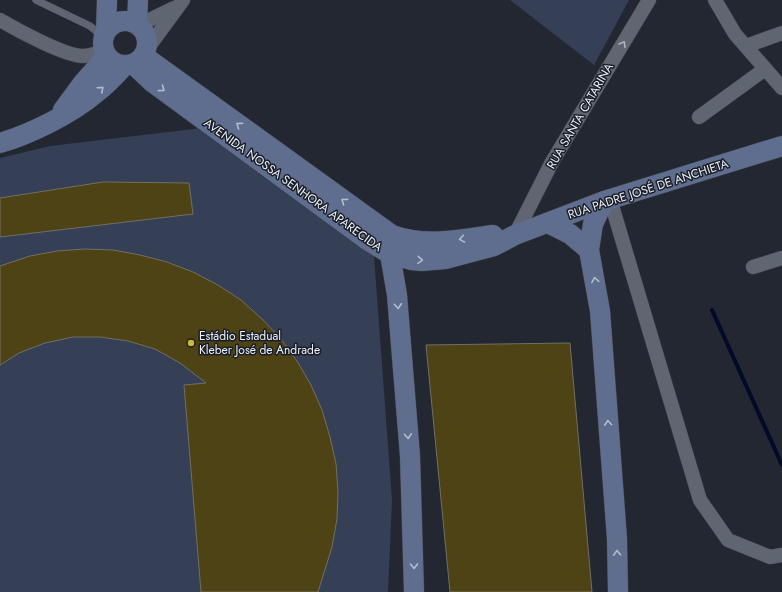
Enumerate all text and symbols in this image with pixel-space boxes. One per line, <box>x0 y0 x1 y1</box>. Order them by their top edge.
one-way arrow <box>618 41 625 48</box>
street label: RUA SANTA CATARINA <box>542 60 618 172</box>
one-way arrow <box>158 84 165 91</box>
one-way arrow <box>96 86 104 94</box>
street label: AVENIDA NOSSA SENHORA APARECIDA <box>200 114 386 256</box>
one-way arrow <box>236 122 243 130</box>
street label: RUA PADRE JOSÉ DE ANCHIETA <box>565 154 731 223</box>
one-way arrow <box>342 199 349 206</box>
one-way arrow <box>459 234 466 243</box>
one-way arrow <box>417 256 423 265</box>
one-way arrow <box>591 277 600 283</box>
one-way arrow <box>394 303 403 309</box>
place label: Estádio Estadual Kleber José de Andrade <box>199 327 320 359</box>
marker: Estádio Estadual Kleber José de Andrade <box>186 338 196 348</box>
one-way arrow <box>604 420 613 426</box>
one-way arrow <box>404 433 413 439</box>
one-way arrow <box>613 550 622 556</box>
one-way arrow <box>410 563 418 569</box>

